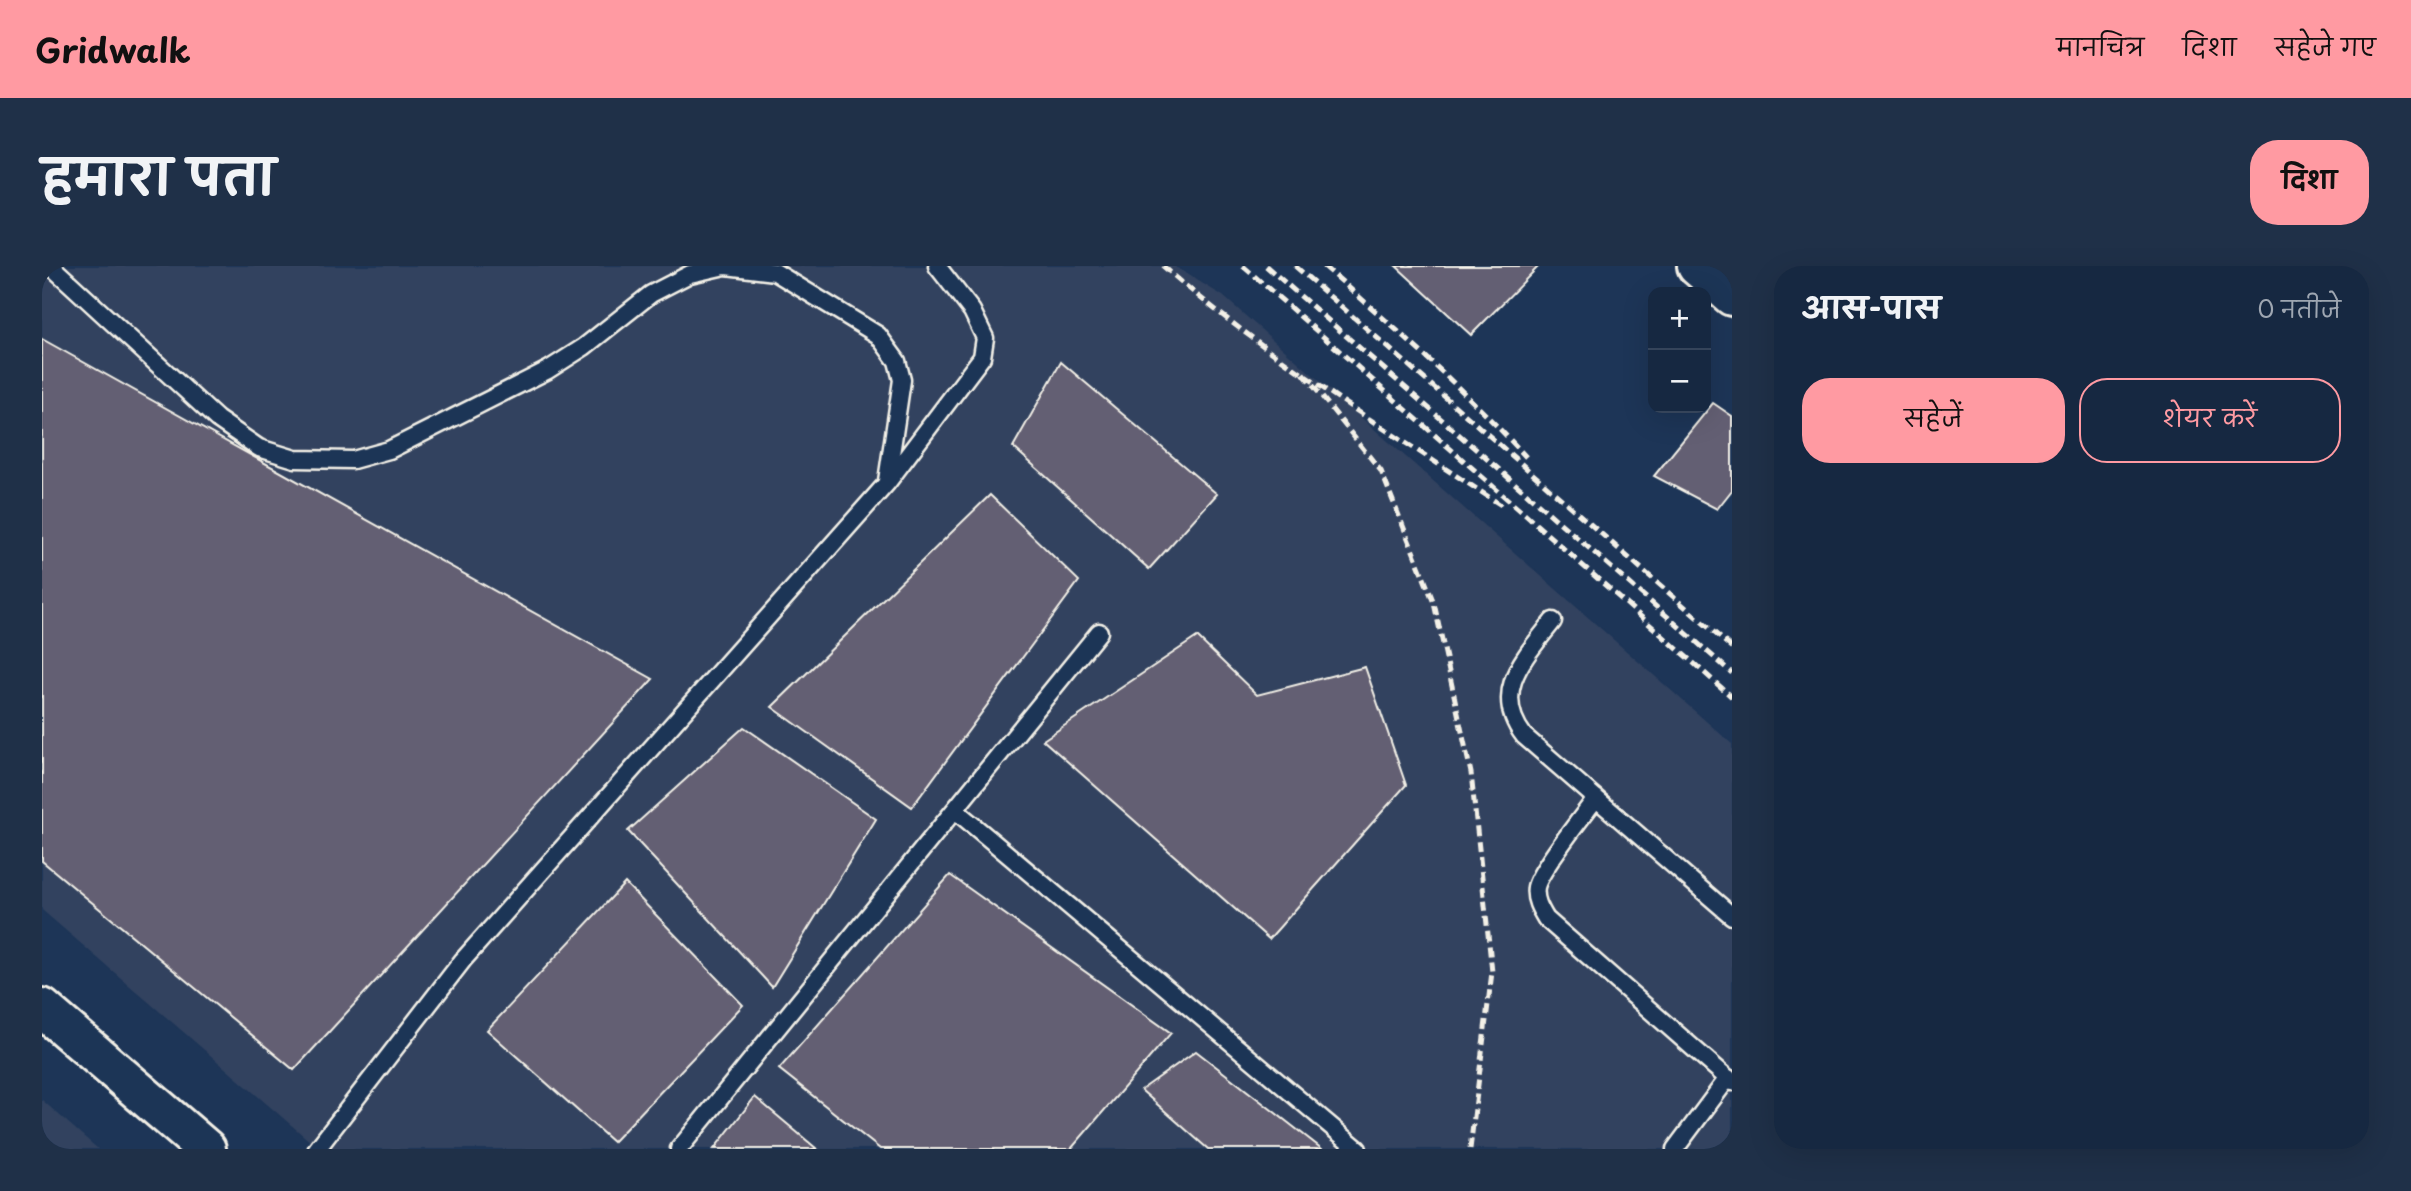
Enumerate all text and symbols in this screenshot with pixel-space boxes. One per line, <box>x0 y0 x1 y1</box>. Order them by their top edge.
text: Gridwalk <box>35 24 191 74</box>
text: मानचित्र <box>2056 28 2144 64</box>
text: दिशा <box>2182 28 2237 64</box>
text: सहेजे गए <box>2275 28 2376 64</box>
text: हमारा पता <box>42 138 276 212</box>
button: दिशा <box>2250 140 2369 225</box>
text: आस-पास <box>1802 284 1941 329</box>
map controls <box>1648 287 1711 413</box>
button: + <box>1648 287 1711 350</box>
text: 0 नतीजे <box>2257 291 2341 326</box>
button: − <box>1648 350 1711 413</box>
button: सहेजें <box>1802 378 2065 463</box>
button: शेयर करें <box>2079 378 2341 463</box>

